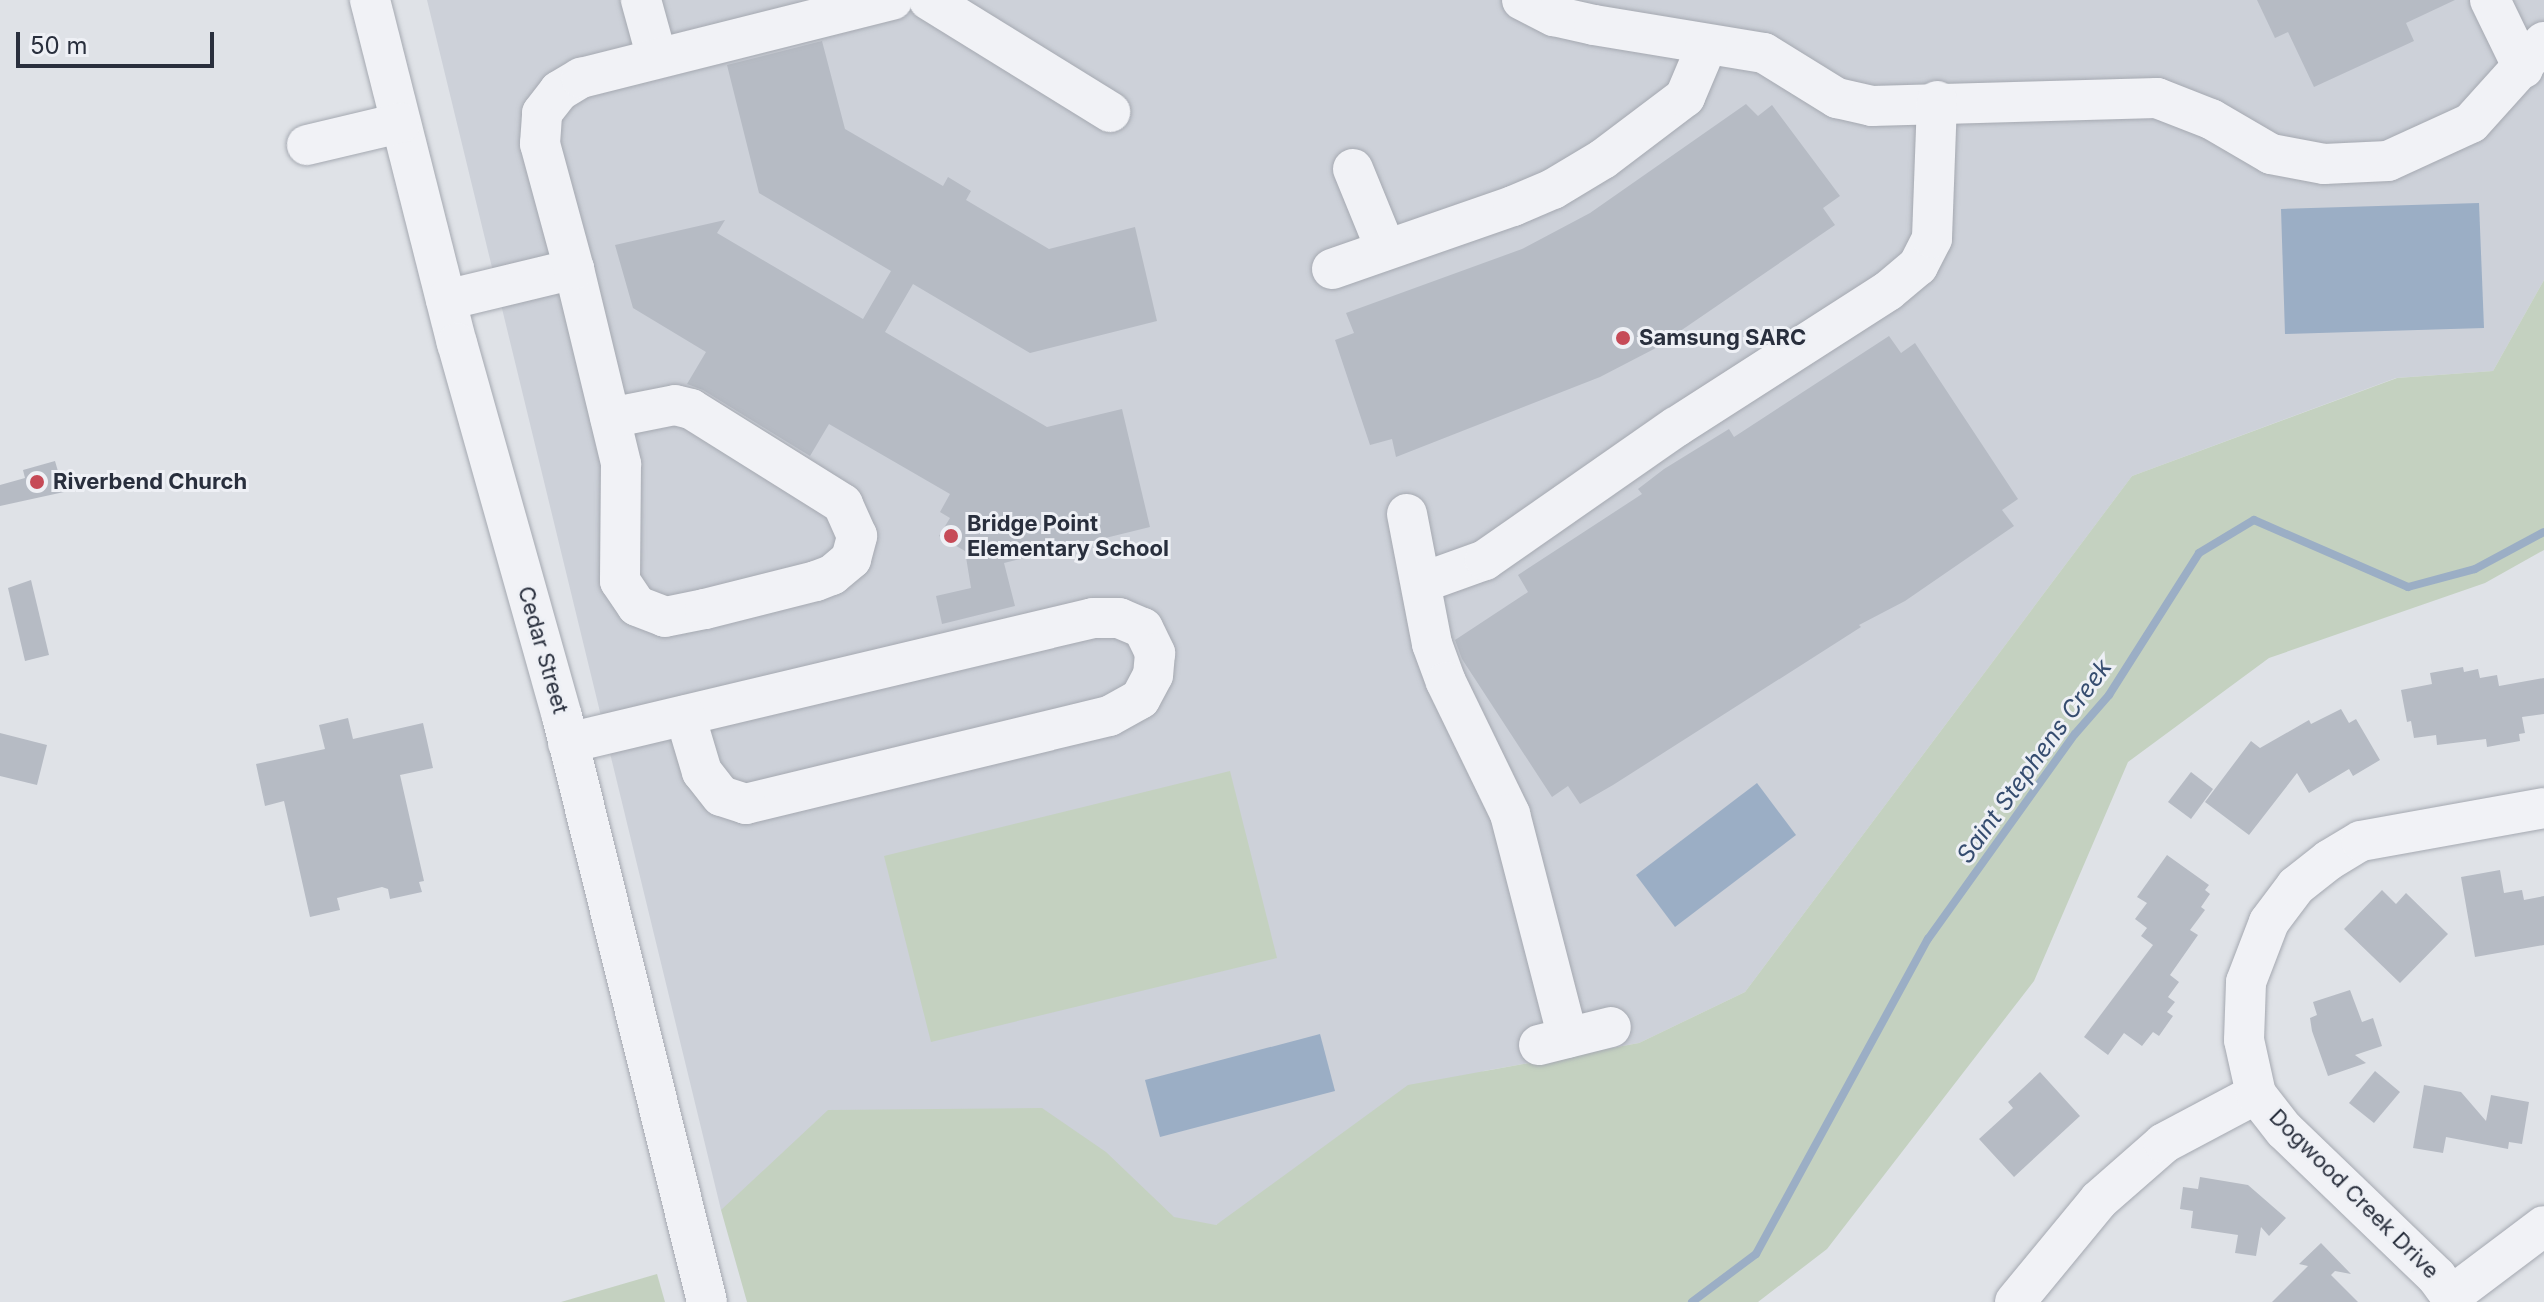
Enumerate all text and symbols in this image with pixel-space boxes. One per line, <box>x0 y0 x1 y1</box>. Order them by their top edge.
scale bar <box>20 16 218 66</box>
text: 50 m <box>30 31 88 60</box>
place label: Samsung SARC <box>1639 325 1806 351</box>
marker: Samsung SARC <box>1614 329 1632 347</box>
place label: Riverbend Church <box>53 469 247 495</box>
marker: Riverbend Church <box>28 473 46 491</box>
place label: Bridge Point Elementary School <box>967 510 1169 562</box>
marker: Bridge Point Elementary School <box>942 527 960 545</box>
street label: Cedar Street <box>512 583 574 717</box>
water label: Saint Stephens Creek <box>1950 653 2118 869</box>
street label: Dogwood Creek Drive <box>2264 1104 2444 1284</box>

